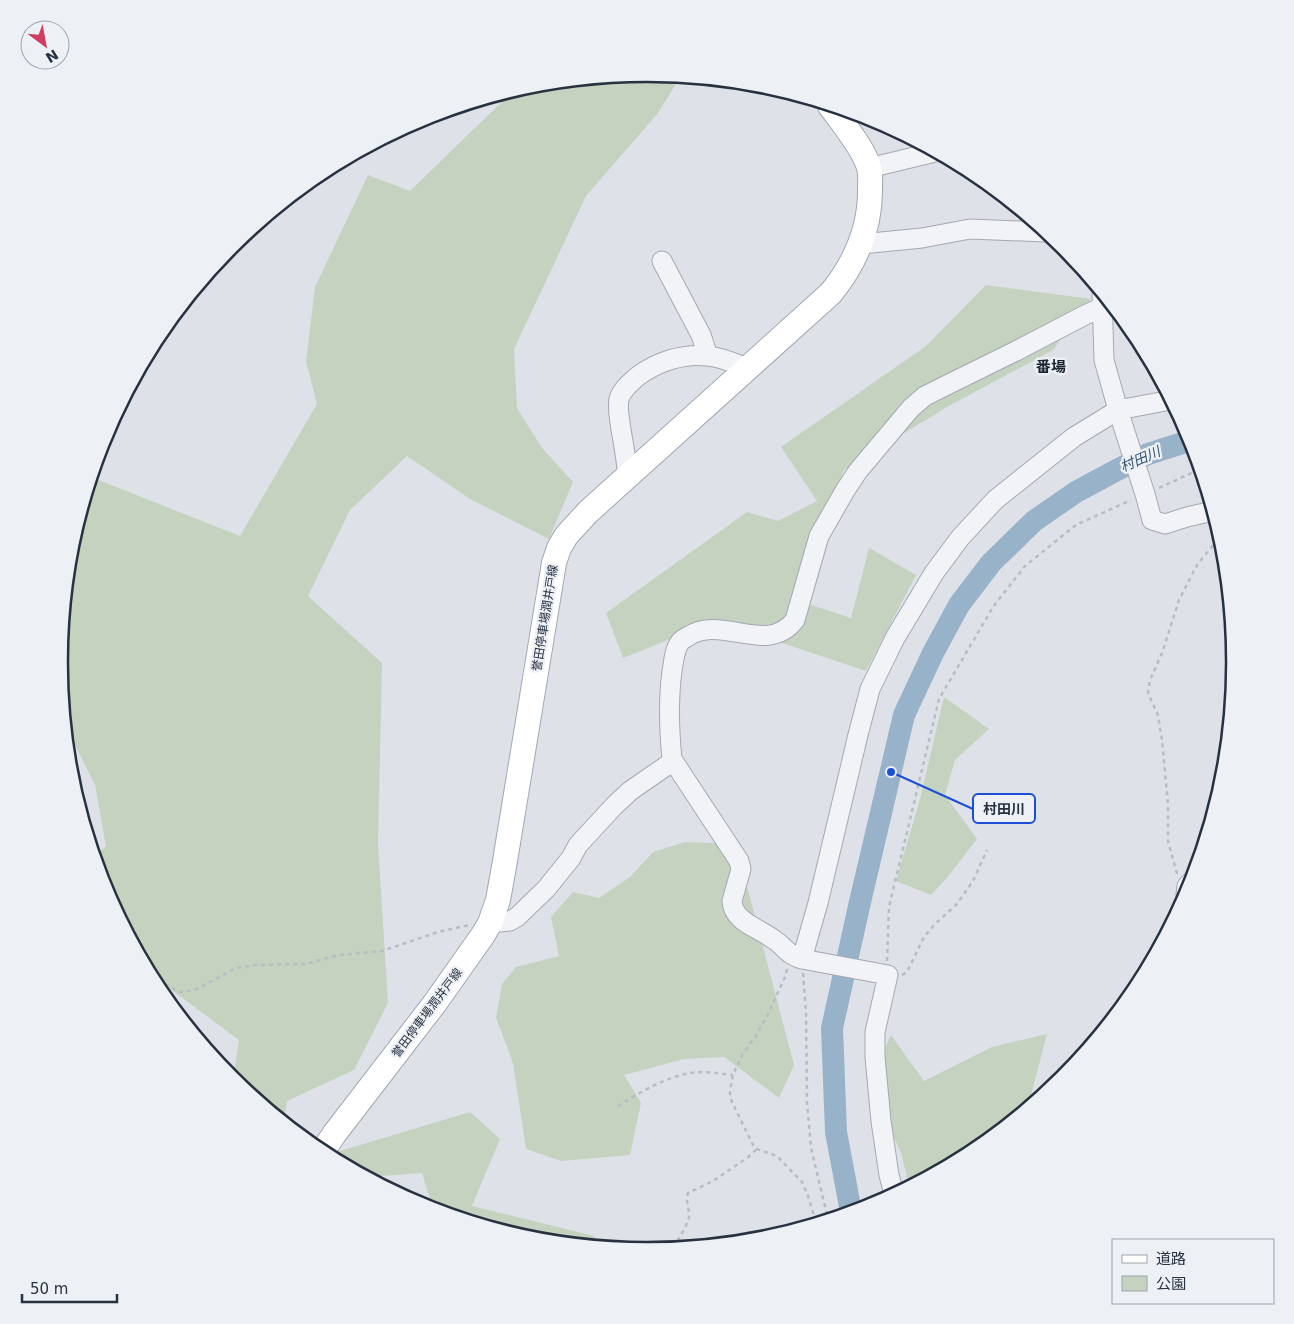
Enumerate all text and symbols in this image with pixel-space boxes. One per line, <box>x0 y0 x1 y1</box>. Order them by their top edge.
north arrow <box>20 20 70 70</box>
text: N <box>43 46 61 66</box>
district label: 番場 <box>1036 358 1066 376</box>
water label: 村田川 <box>1118 442 1164 475</box>
street label: 誉田停車場潤井戸線 <box>530 564 560 672</box>
callout: 村田川 <box>973 794 1035 823</box>
text: 村田川 <box>983 801 1025 817</box>
street label: 誉田停車場潤井戸線 <box>389 966 465 1060</box>
legend <box>1112 1239 1274 1304</box>
text: 道路 <box>1156 1250 1186 1268</box>
scale bar <box>22 1272 118 1304</box>
text: 公園 <box>1156 1275 1186 1293</box>
text: 50 m <box>30 1280 68 1298</box>

